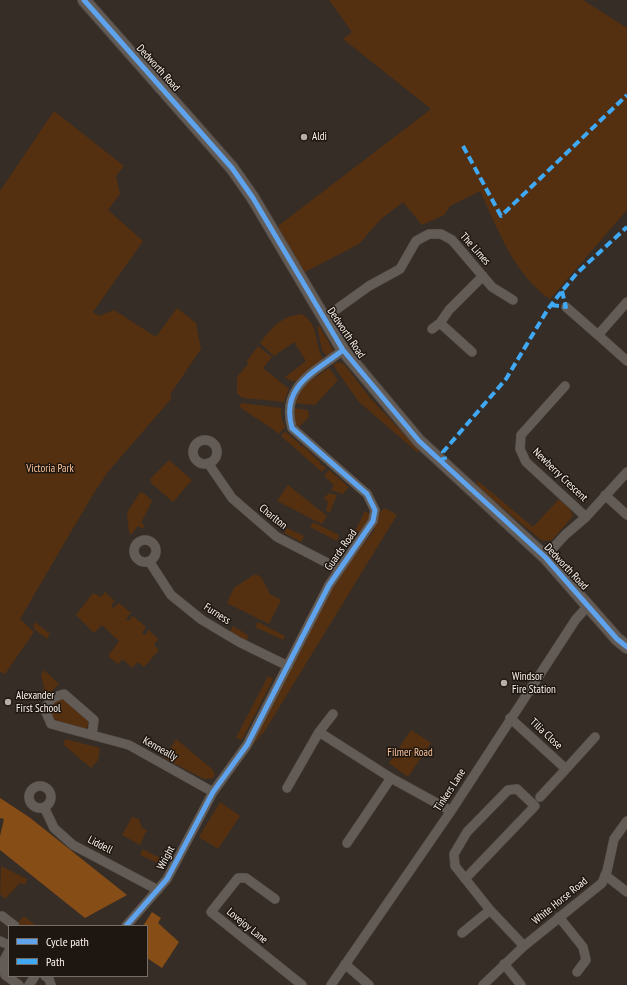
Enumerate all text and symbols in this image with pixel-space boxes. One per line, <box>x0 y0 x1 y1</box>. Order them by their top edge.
street label: Dedworth Road <box>134 42 182 94</box>
place label: Aldi <box>312 130 327 144</box>
marker: Aldi <box>299 132 309 142</box>
street label: The Limes <box>457 230 493 268</box>
street label: Dedworth Road <box>324 305 368 361</box>
street label: Newberry Crescent <box>530 446 590 504</box>
park label: Victoria Park <box>26 462 74 476</box>
street label: Charlton <box>256 502 290 532</box>
street label: Guards Road <box>322 527 360 573</box>
street label: Dedworth Road <box>541 541 591 593</box>
street label: Furness <box>201 601 233 627</box>
place label: Windsor Fire Station <box>512 670 556 696</box>
marker: Windsor Fire Station <box>499 678 509 688</box>
place label: Alexander First School <box>16 689 61 715</box>
marker: Alexander First School <box>3 697 13 707</box>
street label: Tilia Close <box>527 716 565 752</box>
street label: Kenneally <box>140 734 180 764</box>
park label: Filmer Road <box>387 746 433 760</box>
street label: Tinkers Lane <box>431 766 469 814</box>
street label: Liddell <box>85 833 115 857</box>
street label: Wright <box>154 844 178 872</box>
street label: White Horse Road <box>530 875 590 927</box>
street label: Lovejoy Lane <box>224 905 270 947</box>
legend <box>8 925 148 977</box>
text: Cycle path <box>46 934 89 949</box>
text: Path <box>46 954 64 969</box>

